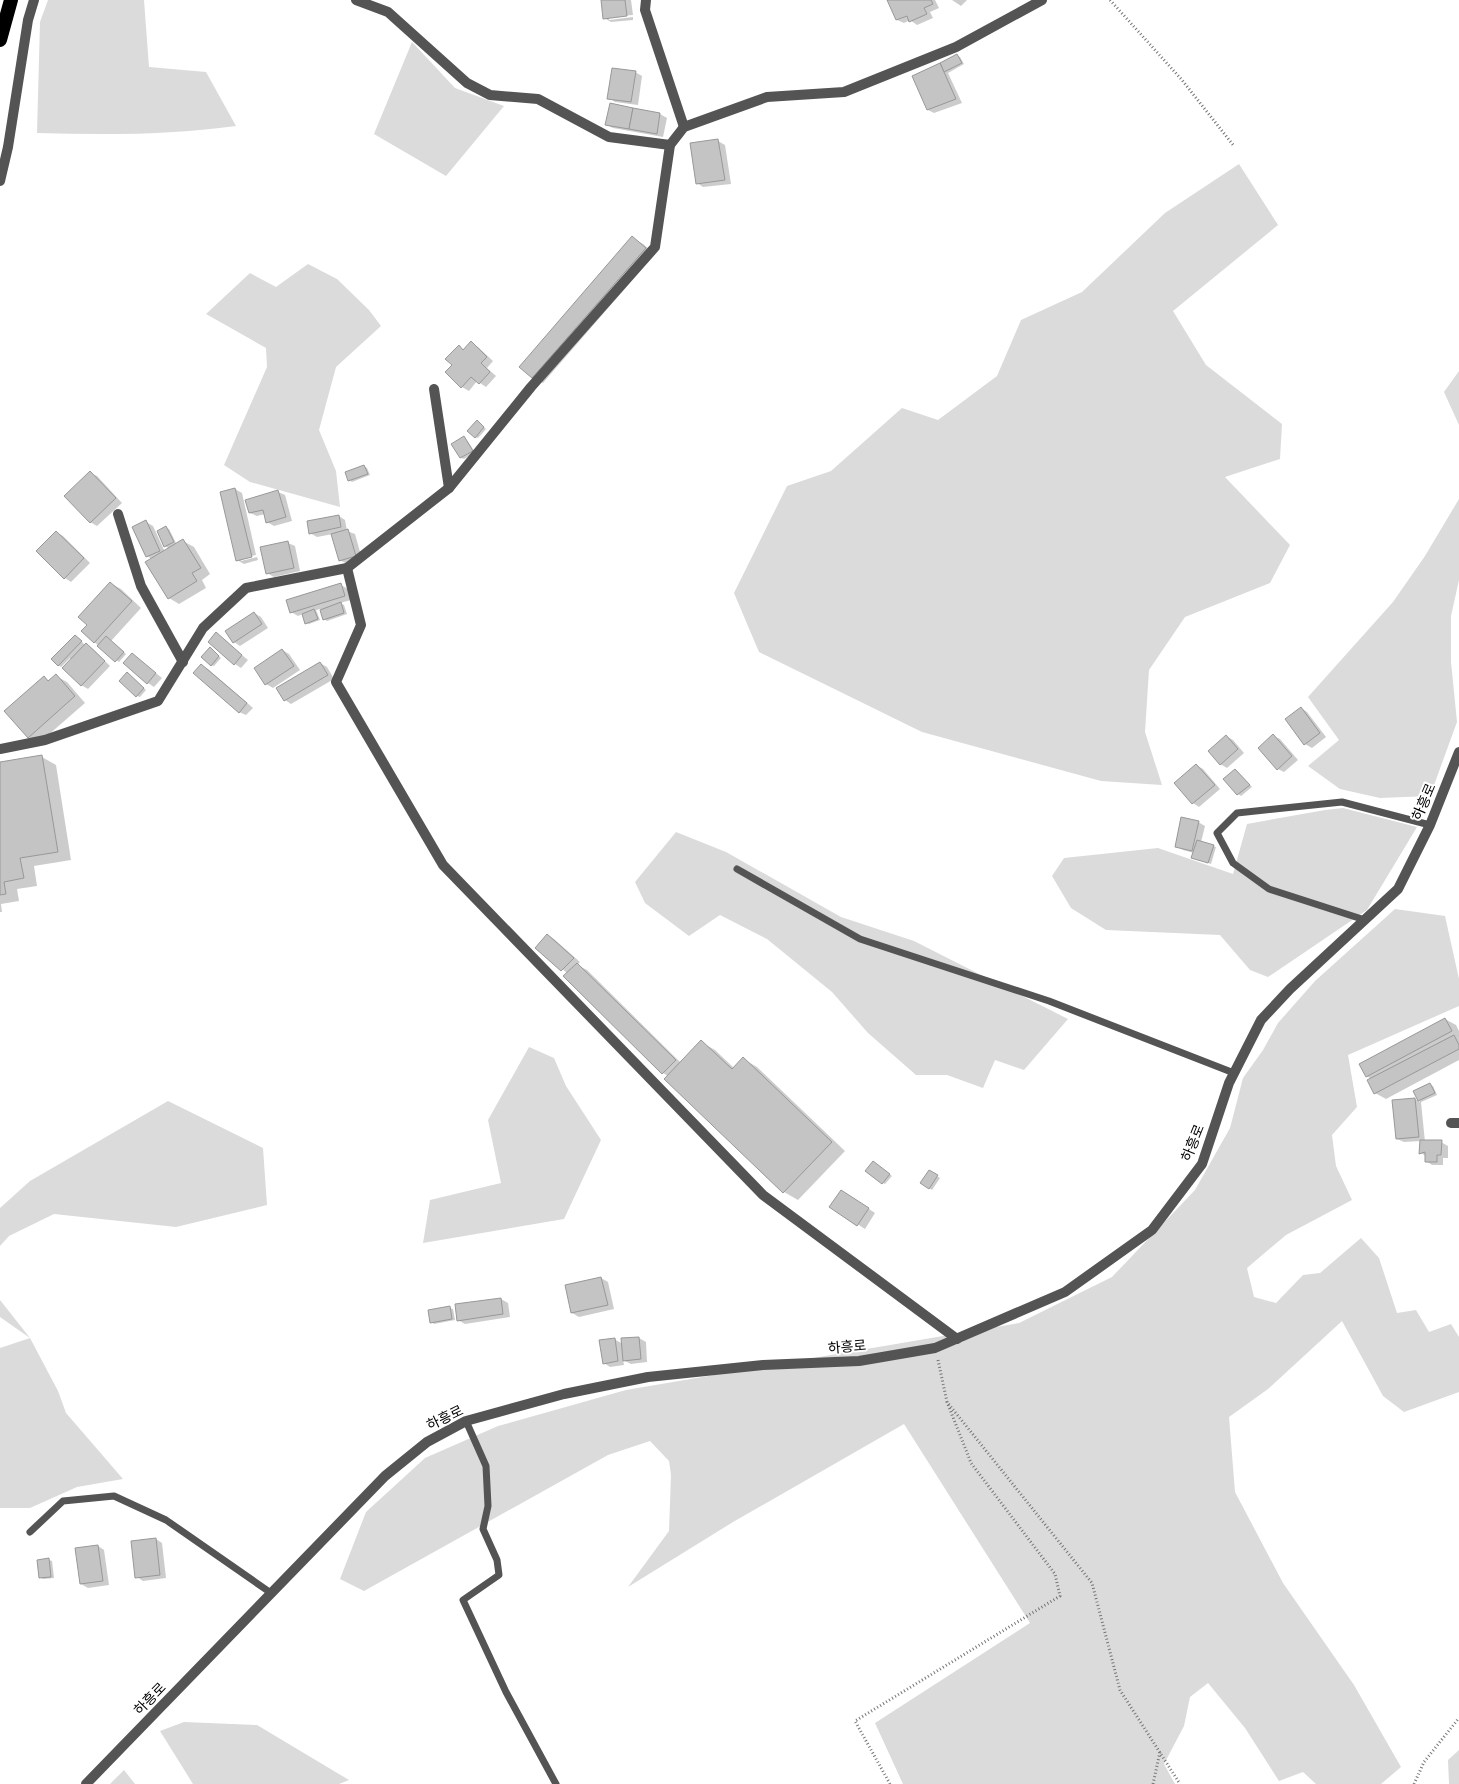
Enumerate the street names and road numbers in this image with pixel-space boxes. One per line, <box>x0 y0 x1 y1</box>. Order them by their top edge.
street label: 하흥로 <box>1409 781 1439 823</box>
street label: 하흥로 <box>1178 1122 1208 1164</box>
street label: 하흥로 <box>827 1337 867 1357</box>
street label: 하흥로 <box>424 1402 466 1434</box>
street label: 하흥로 <box>130 1679 170 1719</box>

